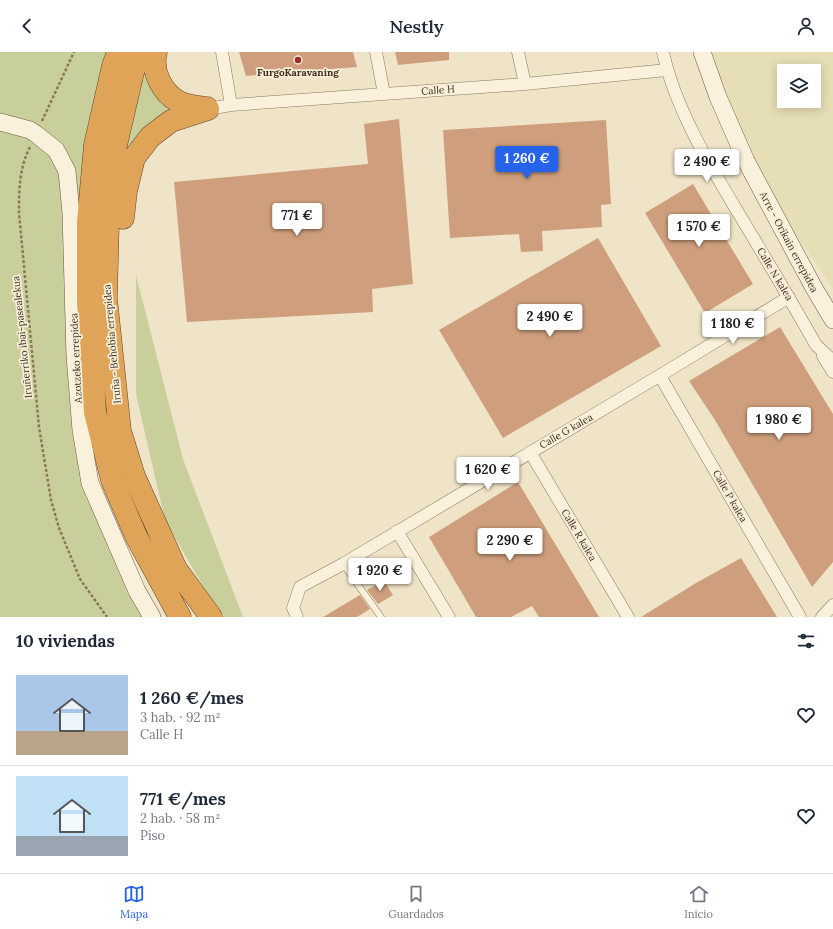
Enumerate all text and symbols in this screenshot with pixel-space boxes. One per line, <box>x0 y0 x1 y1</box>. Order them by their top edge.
icon: back <box>16 15 38 37</box>
text: Nestly <box>389 15 444 38</box>
icon: person <box>795 15 817 37</box>
marker: FurgoKaravaning <box>293 55 303 65</box>
map controls <box>777 64 821 108</box>
button: layers <box>777 64 821 108</box>
place label: FurgoKaravaning <box>257 66 339 79</box>
street label: Calle H <box>421 82 455 98</box>
pin: 1 260 € <box>490 146 564 180</box>
pin: 2 490 € <box>670 149 744 183</box>
text: 1 260 € <box>504 150 550 167</box>
text: 2 490 € <box>683 153 731 170</box>
street label: Arre - Orikain errepidea <box>756 188 821 295</box>
pin: 771 € <box>269 203 325 237</box>
text: 771 € <box>281 207 313 224</box>
pin: 1 570 € <box>662 214 736 248</box>
text: 1 570 € <box>677 218 721 235</box>
street label: Calle N kalea <box>754 245 796 303</box>
street label: Iruñerriko ibai-pasealekua <box>9 275 35 399</box>
street label: Iruña - Behobia errepidea <box>100 284 124 404</box>
pin: 2 490 € <box>513 304 587 338</box>
text: 2 490 € <box>526 308 574 325</box>
pin: 1 180 € <box>696 311 770 345</box>
street label: Azotzeko errepidea <box>67 313 85 404</box>
text: 1 180 € <box>711 315 755 332</box>
pin: 1 980 € <box>742 407 816 441</box>
street label: Calle G kalea <box>537 410 595 452</box>
text: 1 980 € <box>756 411 802 428</box>
pin: 1 620 € <box>451 457 525 491</box>
text: 1 620 € <box>465 461 511 478</box>
street label: Calle P kalea <box>710 468 750 524</box>
street label: Calle R kalea <box>558 507 600 563</box>
pin: 2 290 € <box>473 528 547 562</box>
text: 2 290 € <box>487 532 533 549</box>
pin: 1 920 € <box>343 558 417 592</box>
text: 1 920 € <box>357 562 403 579</box>
text: 10 viviendas <box>16 630 115 652</box>
icon: filters <box>795 630 817 652</box>
text: 1 260 €/mes <box>140 687 244 709</box>
icon: home <box>48 691 96 739</box>
icon: heart <box>795 704 817 726</box>
text: 3 hab. · 92 m² <box>140 709 221 726</box>
text: Calle H <box>140 726 183 743</box>
text: 771 €/mes <box>140 788 226 810</box>
icon: home <box>48 792 96 840</box>
icon: heart <box>795 805 817 827</box>
text: 2 hab. · 58 m² <box>140 810 220 827</box>
text: Piso <box>140 827 165 844</box>
tab: Mapa <box>120 883 148 921</box>
tab: Guardados <box>388 883 444 921</box>
tab: Inicio <box>684 883 713 921</box>

